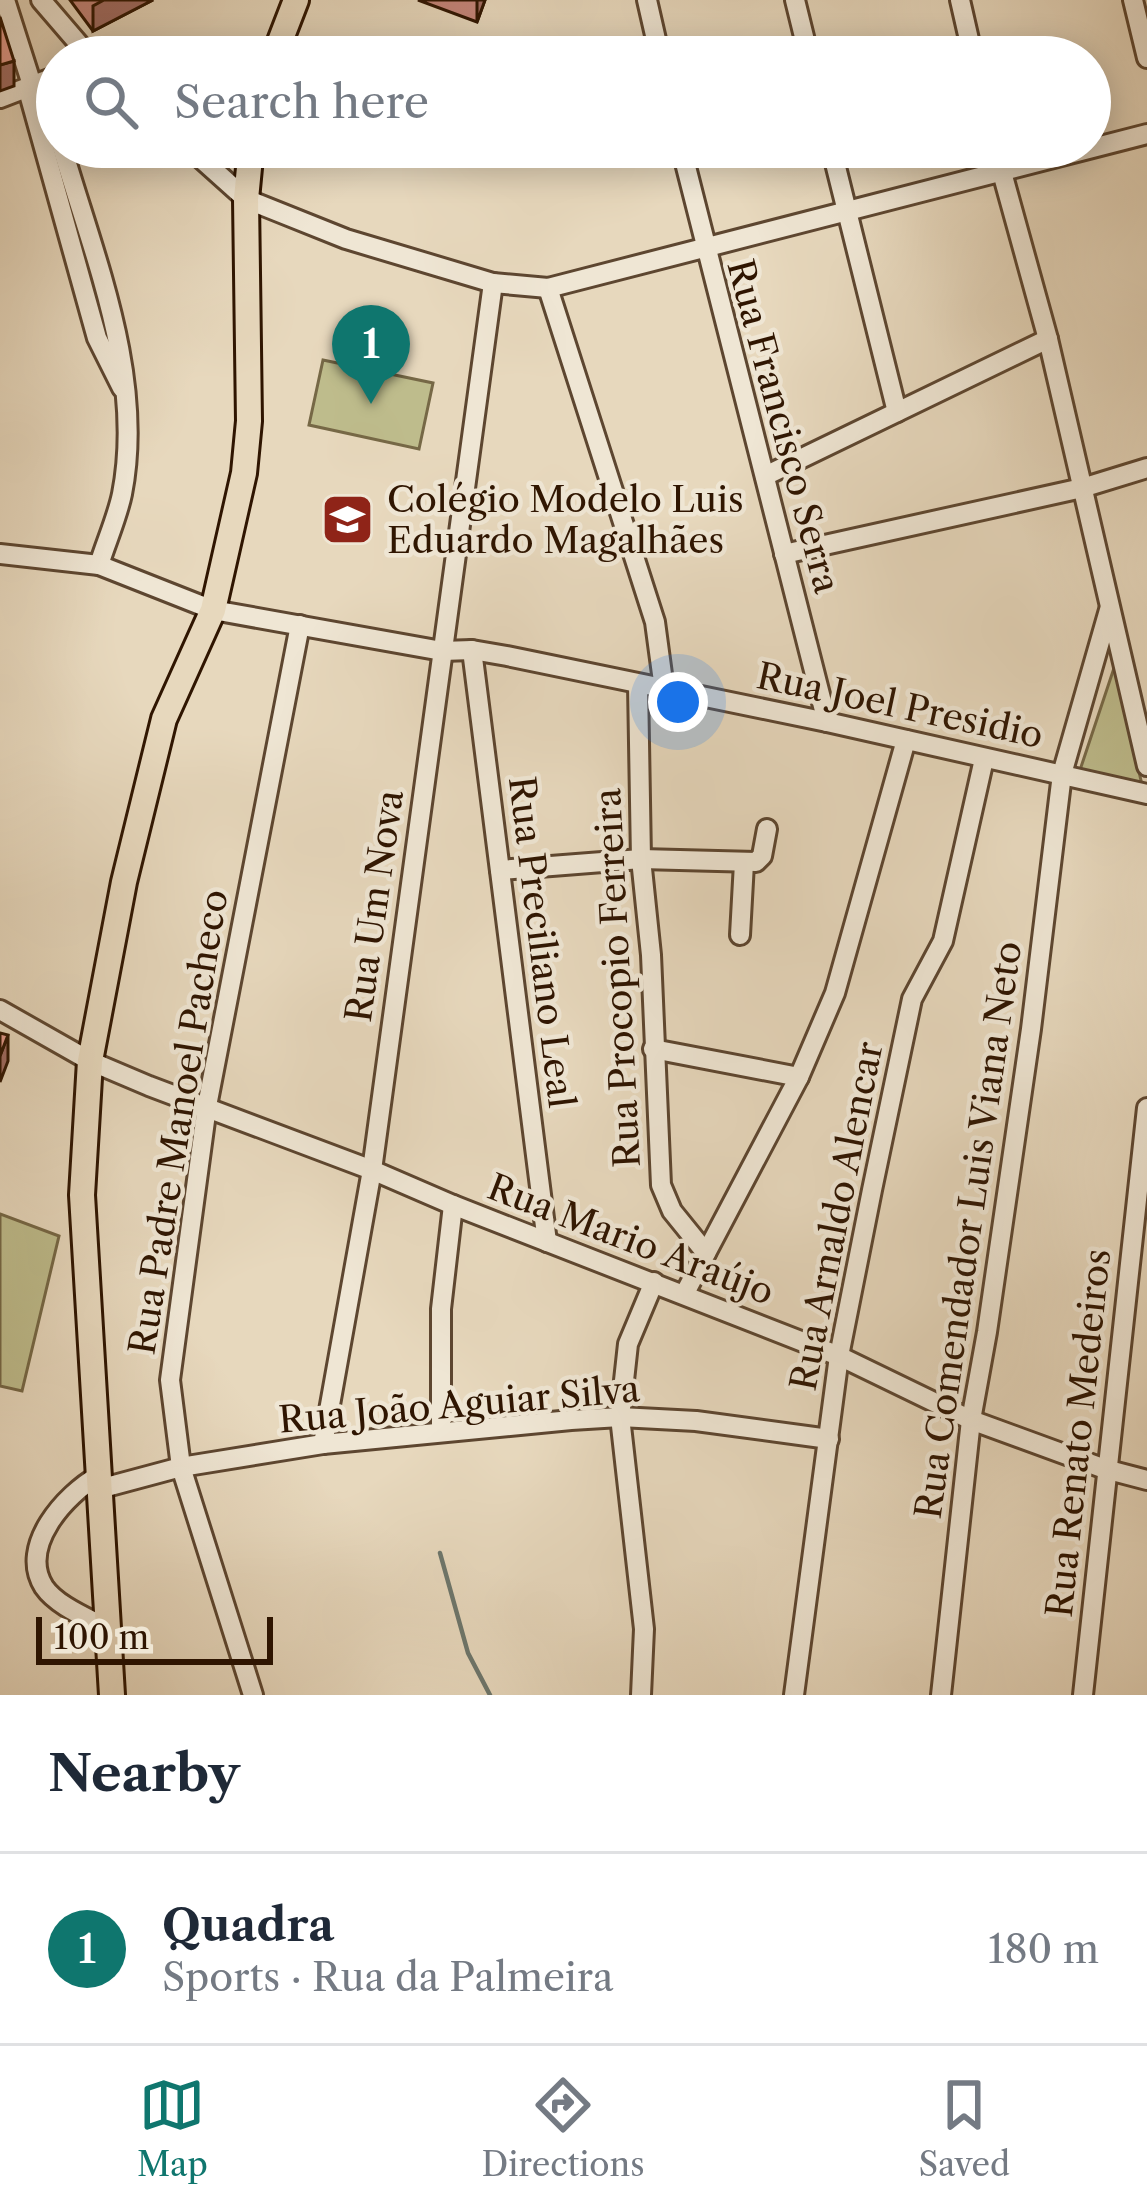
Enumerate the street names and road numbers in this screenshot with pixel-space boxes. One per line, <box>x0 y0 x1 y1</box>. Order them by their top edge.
street label: Rua Francisco Serra <box>718 254 850 598</box>
street label: Rua Joel Presidio <box>753 653 1047 757</box>
street label: Rua Preciliano Leal <box>500 774 584 1110</box>
street label: Rua Um Nova <box>336 787 412 1025</box>
street label: Rua Procopio Ferreira <box>585 787 649 1169</box>
street label: Rua Padre Manoel Pacheco <box>119 886 237 1358</box>
street label: Rua Comendador Luis Viana Neto <box>906 938 1030 1522</box>
street label: Rua Arnaldo Alencar <box>781 1038 891 1394</box>
street label: Rua Mario Araújo <box>482 1164 780 1314</box>
street label: Rua Renato Medeiros <box>1037 1247 1119 1619</box>
street label: Rua João Aguiar Silva <box>277 1366 641 1442</box>

